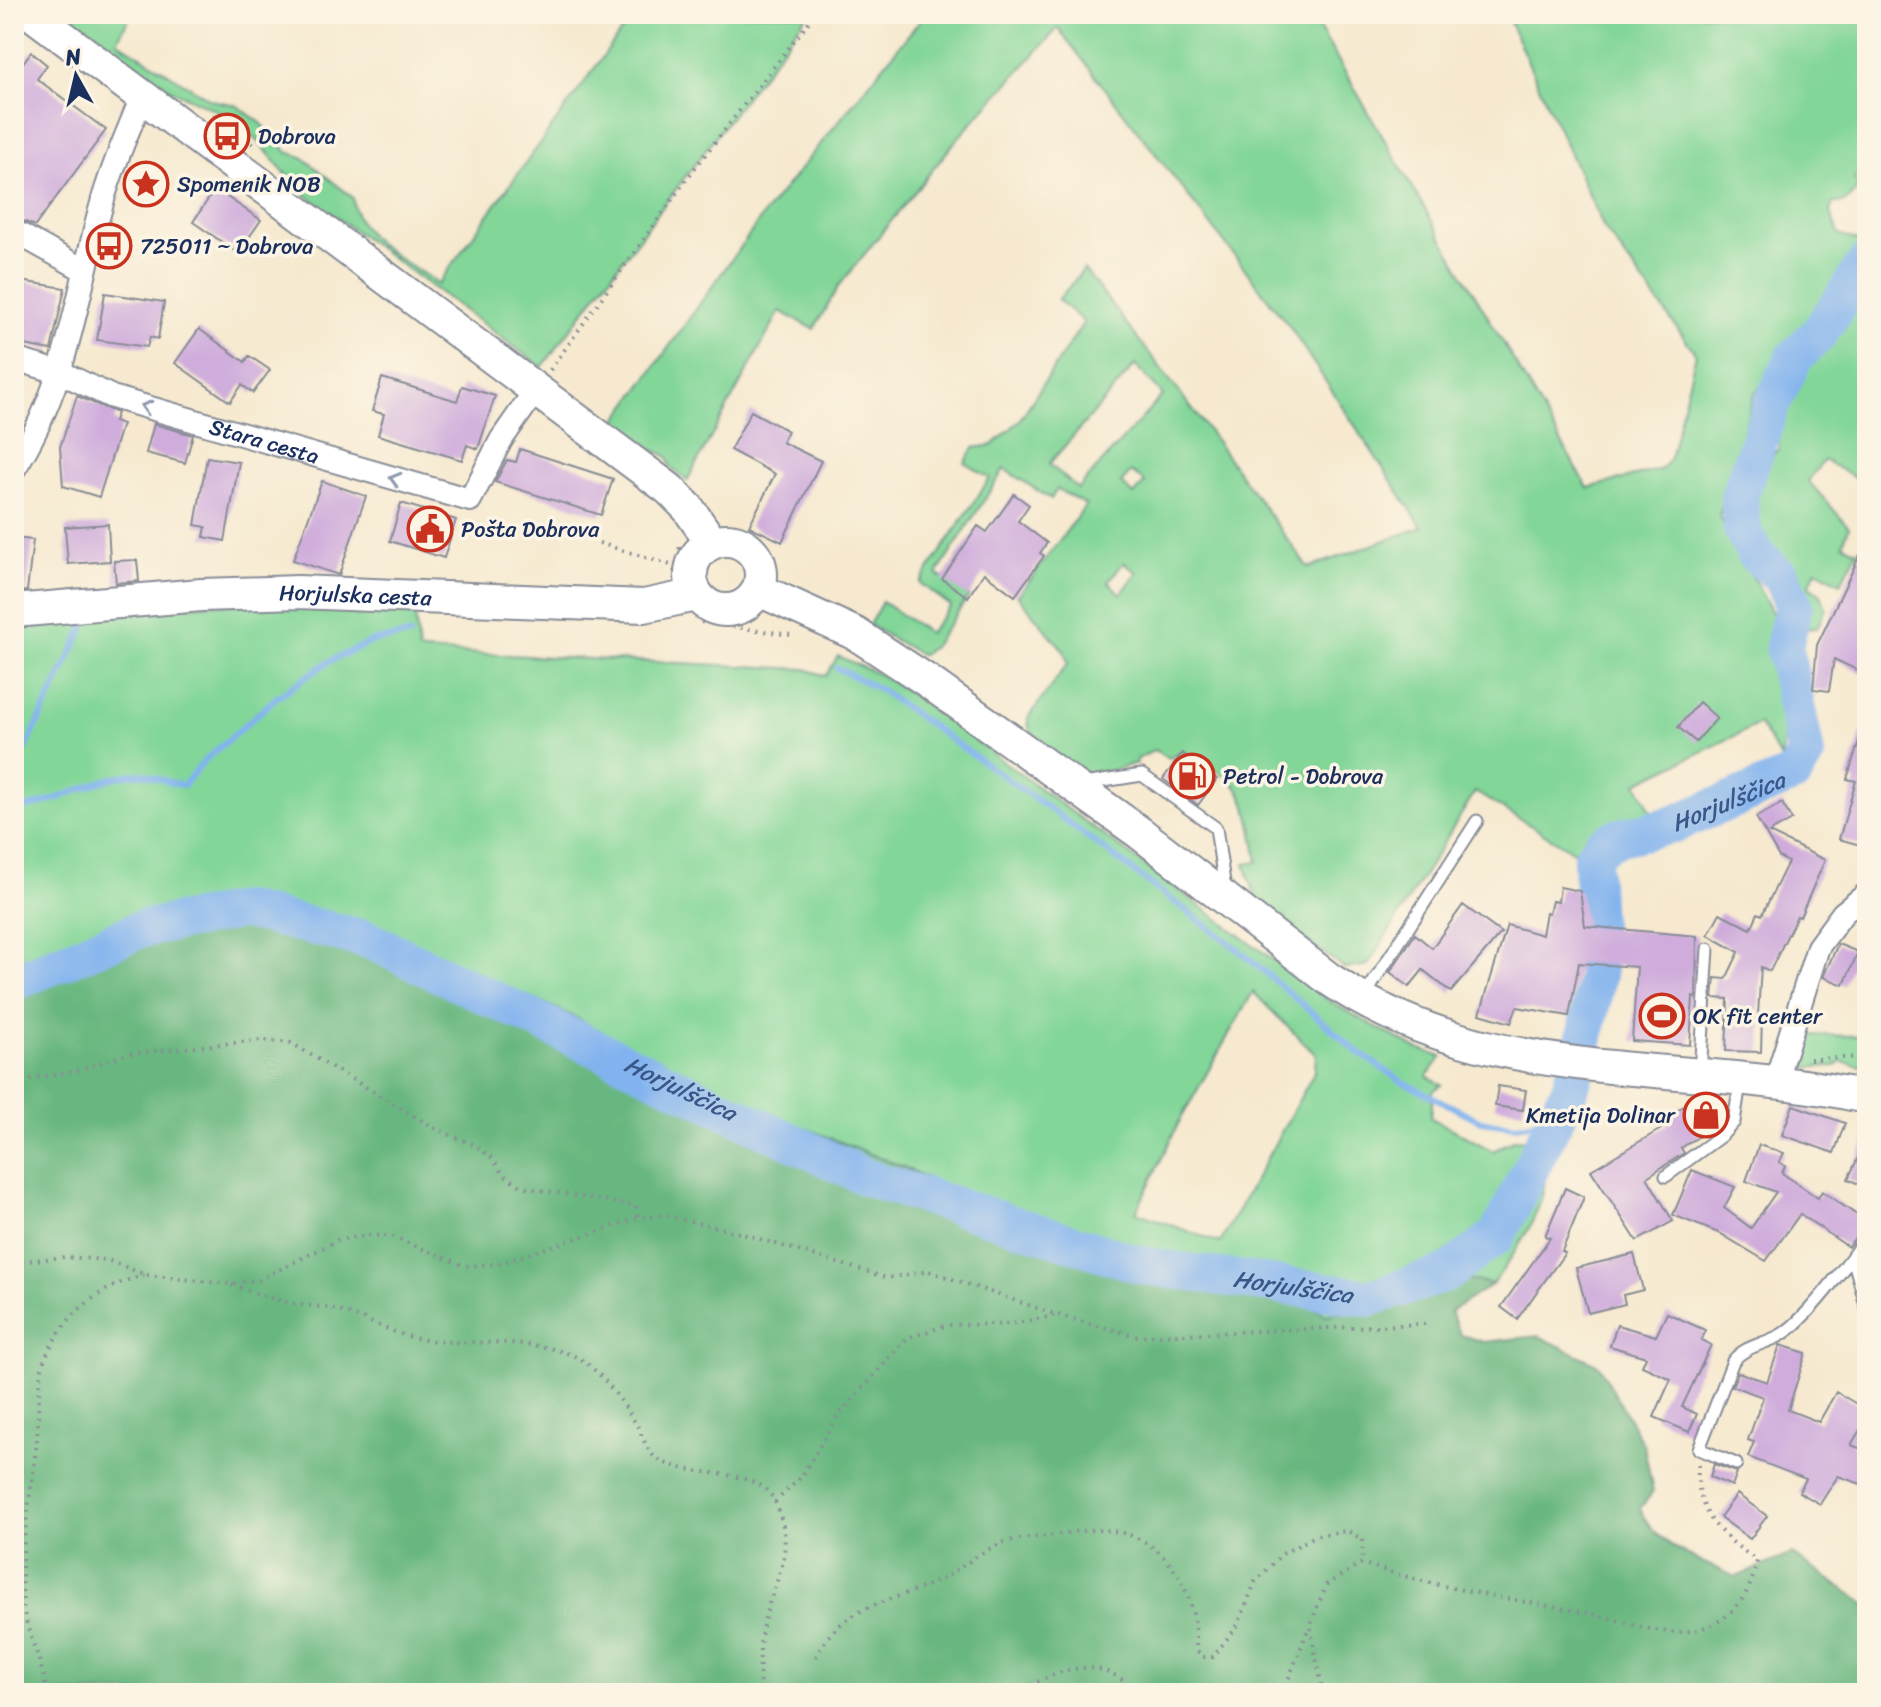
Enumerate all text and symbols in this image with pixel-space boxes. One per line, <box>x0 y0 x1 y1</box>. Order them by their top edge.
north arrow <box>36 36 116 116</box>
text: N <box>62 36 84 77</box>
bus stop icon: Dobrova <box>203 112 251 160</box>
place label: Dobrova <box>258 117 336 156</box>
place icon: Spomenik NOB <box>122 160 170 208</box>
place label: Spomenik NOB <box>177 165 321 204</box>
bus stop icon: 725011 ~ Dobrova <box>85 222 133 270</box>
place label: 725011 ~ Dobrova <box>140 227 313 266</box>
one-way arrow <box>139 400 153 416</box>
street label: Stara cesta <box>205 407 324 475</box>
one-way arrow <box>389 471 403 488</box>
public building icon: Pošta Dobrova <box>406 505 454 553</box>
place label: Pošta Dobrova <box>461 510 600 549</box>
street label: Horjulska cesta <box>278 572 433 617</box>
fuel station icon: Petrol - Dobrova <box>1168 752 1216 800</box>
place label: Petrol - Dobrova <box>1223 757 1384 796</box>
water label: Horjulščica <box>1665 759 1794 844</box>
sports icon: OK fit center <box>1638 992 1686 1040</box>
place label: OK fit center <box>1693 997 1824 1036</box>
water label: Horjulščica <box>617 1044 746 1134</box>
shop icon: Kmetija Dolinar <box>1682 1091 1730 1139</box>
place label: Kmetija Dolinar <box>1526 1096 1676 1135</box>
water label: Horjulščica <box>1231 1258 1357 1317</box>

